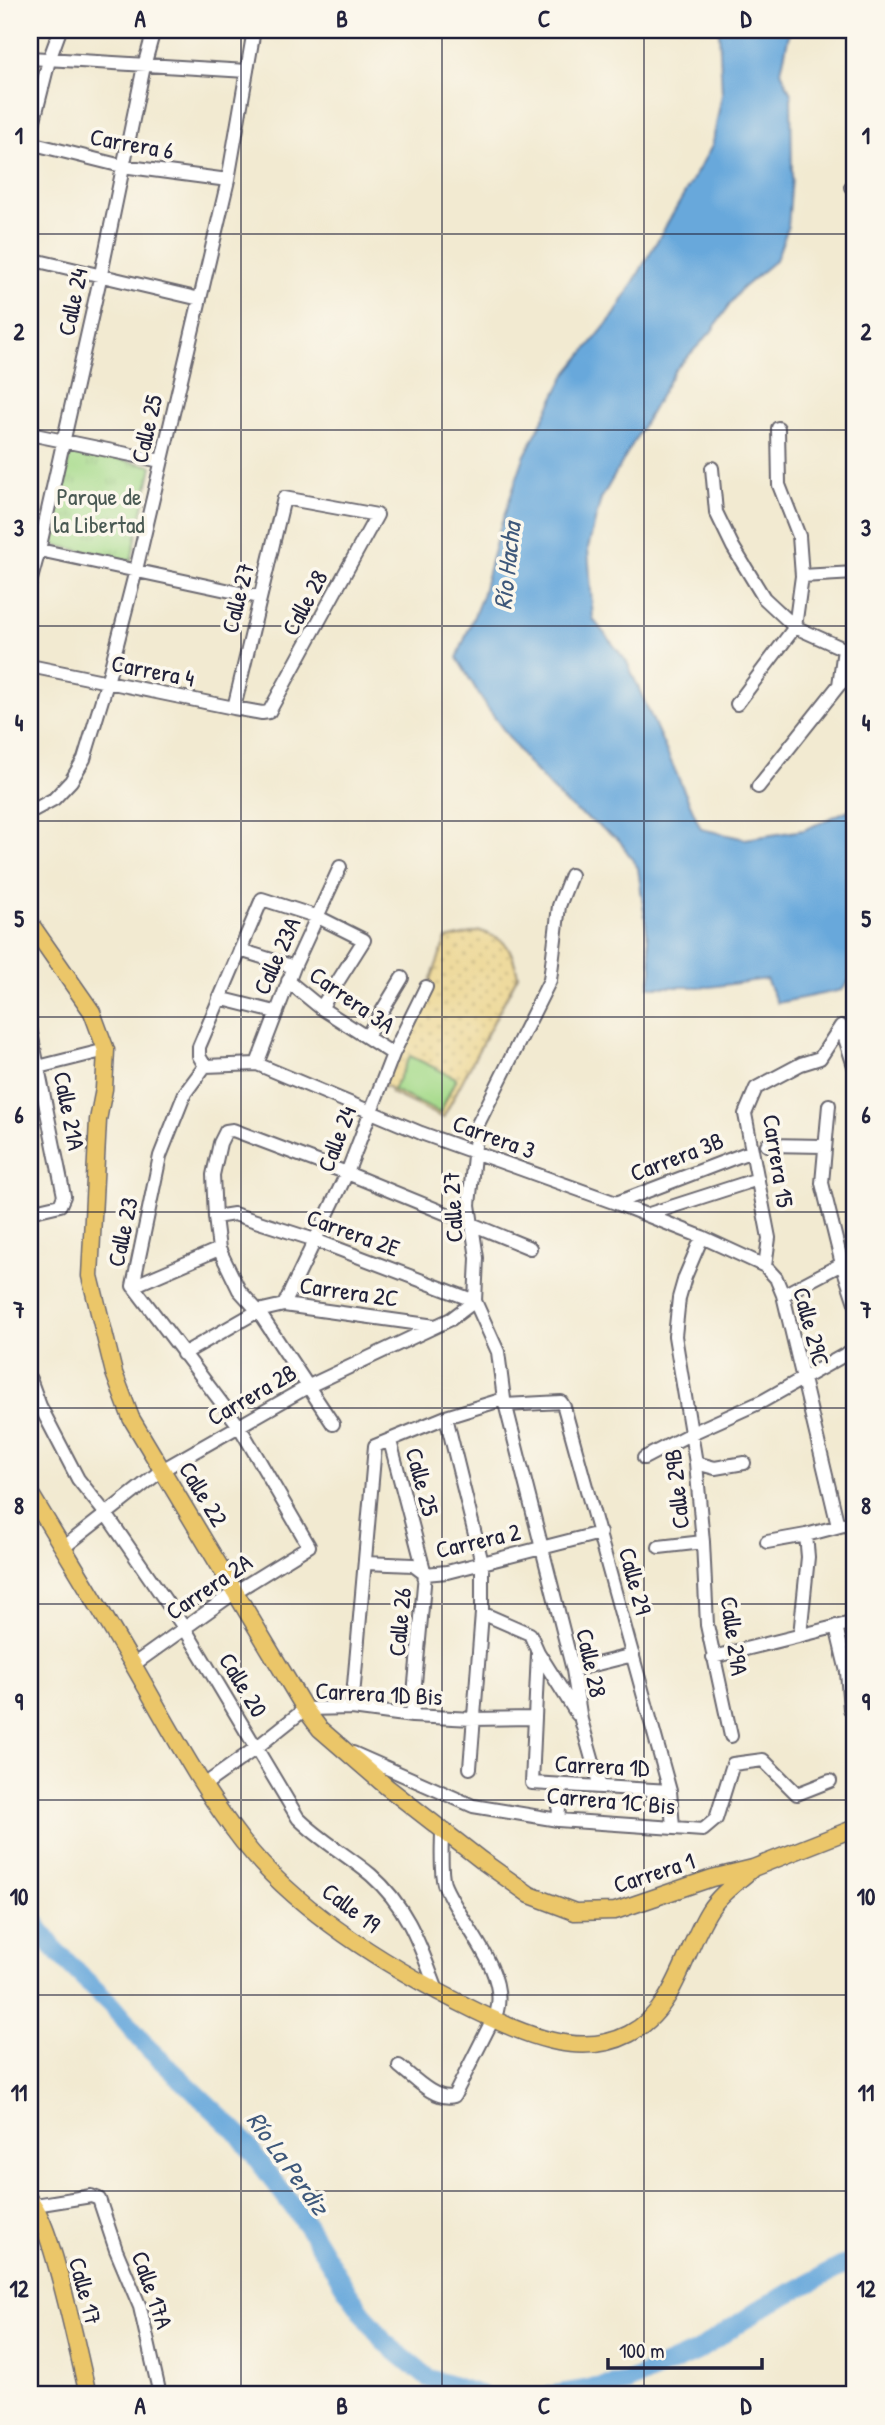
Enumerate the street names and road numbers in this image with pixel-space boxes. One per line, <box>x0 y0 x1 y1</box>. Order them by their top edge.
street label: Carrera 6 <box>88 120 176 166</box>
street label: Calle 24 <box>49 265 95 338</box>
street label: Calle 25 <box>123 391 169 466</box>
street label: Calle 27 <box>213 559 261 636</box>
street label: Calle 28 <box>274 564 335 641</box>
street label: Carrera 4 <box>109 646 197 694</box>
street label: Calle 23A <box>245 912 307 999</box>
street label: Carrera 3A <box>304 958 402 1040</box>
street label: Calle 21A <box>47 1069 93 1153</box>
street label: Calle 24 <box>309 1101 363 1176</box>
street label: Carrera 3 <box>449 1106 540 1166</box>
street label: Carrera 15 <box>756 1112 802 1210</box>
street label: Carrera 3B <box>625 1124 728 1189</box>
street label: Calle 27 <box>434 1171 470 1243</box>
street label: Calle 23 <box>99 1194 145 1269</box>
street label: Carrera 2E <box>302 1201 405 1264</box>
street label: Carrera 2C <box>298 1268 400 1314</box>
street label: Calle 29C <box>786 1283 838 1370</box>
street label: Carrera 2B <box>201 1356 302 1433</box>
street label: Calle 25 <box>399 1444 447 1519</box>
street label: Calle 29B <box>656 1448 696 1531</box>
street label: Calle 22 <box>172 1455 236 1532</box>
street label: Carrera 2 <box>432 1515 523 1565</box>
street label: Calle 29 <box>612 1544 660 1618</box>
street label: Carrera 2A <box>159 1545 258 1627</box>
street label: Calle 26 <box>380 1586 418 1658</box>
street label: Calle 29A <box>714 1594 756 1678</box>
street label: Calle 28 <box>569 1625 615 1700</box>
street label: Calle 20 <box>212 1646 276 1723</box>
street label: Carrera 1D Bis <box>315 1674 443 1712</box>
street label: Carrera 1D <box>554 1747 651 1783</box>
street label: Carrera 1C Bis <box>545 1778 677 1822</box>
street label: Carrera 1 <box>609 1844 698 1900</box>
street label: Calle 19 <box>316 1875 388 1940</box>
street label: Calle 17A <box>125 2247 181 2333</box>
street label: Calle 17 <box>62 2253 110 2328</box>

